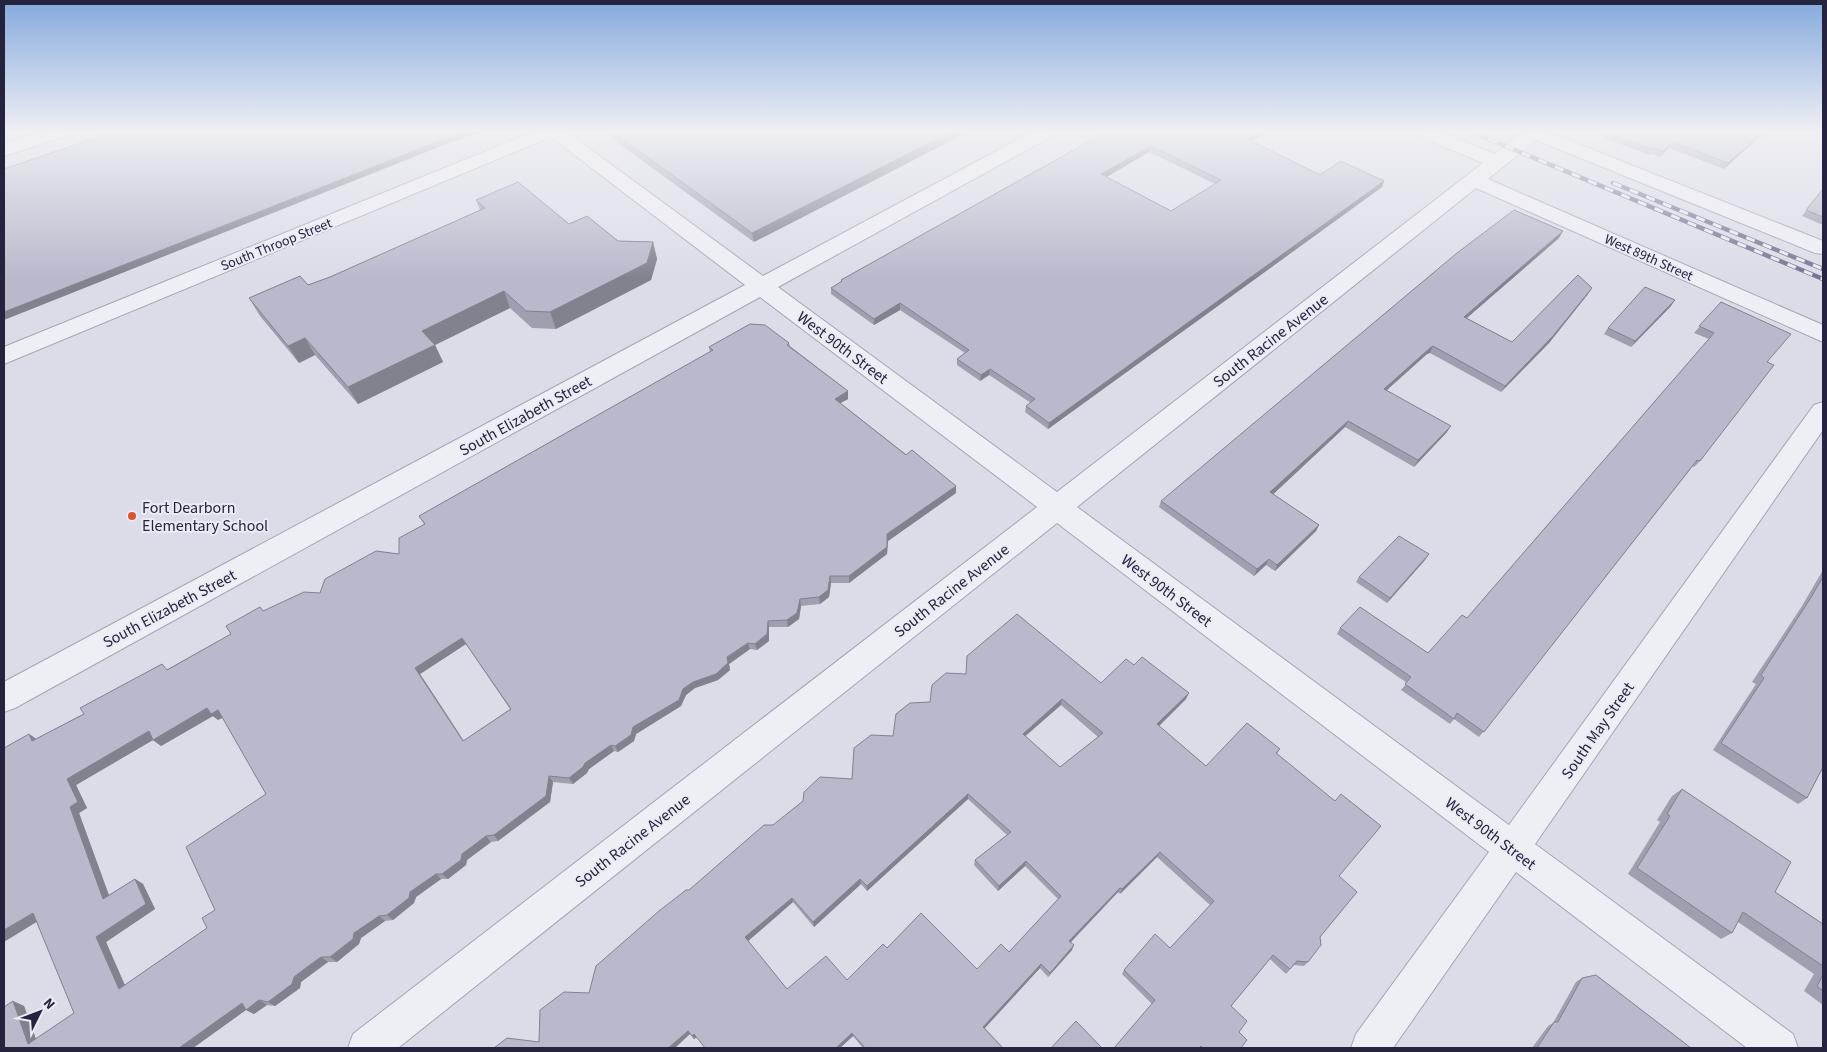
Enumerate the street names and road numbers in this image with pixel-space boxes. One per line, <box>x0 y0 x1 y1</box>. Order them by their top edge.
street label: South Throop Street <box>218 213 335 276</box>
street label: West 89th Street <box>1601 229 1696 287</box>
street label: South Racine Avenue <box>1208 289 1333 393</box>
street label: West 90th Street <box>792 306 893 390</box>
street label: South Elizabeth Street <box>455 370 596 461</box>
street label: South Racine Avenue <box>889 539 1014 643</box>
street label: West 90th Street <box>1116 549 1217 633</box>
street label: South Elizabeth Street <box>99 564 241 653</box>
street label: South May Street <box>1556 677 1640 783</box>
street label: South Racine Avenue <box>570 789 695 893</box>
street label: West 90th Street <box>1440 792 1541 876</box>

